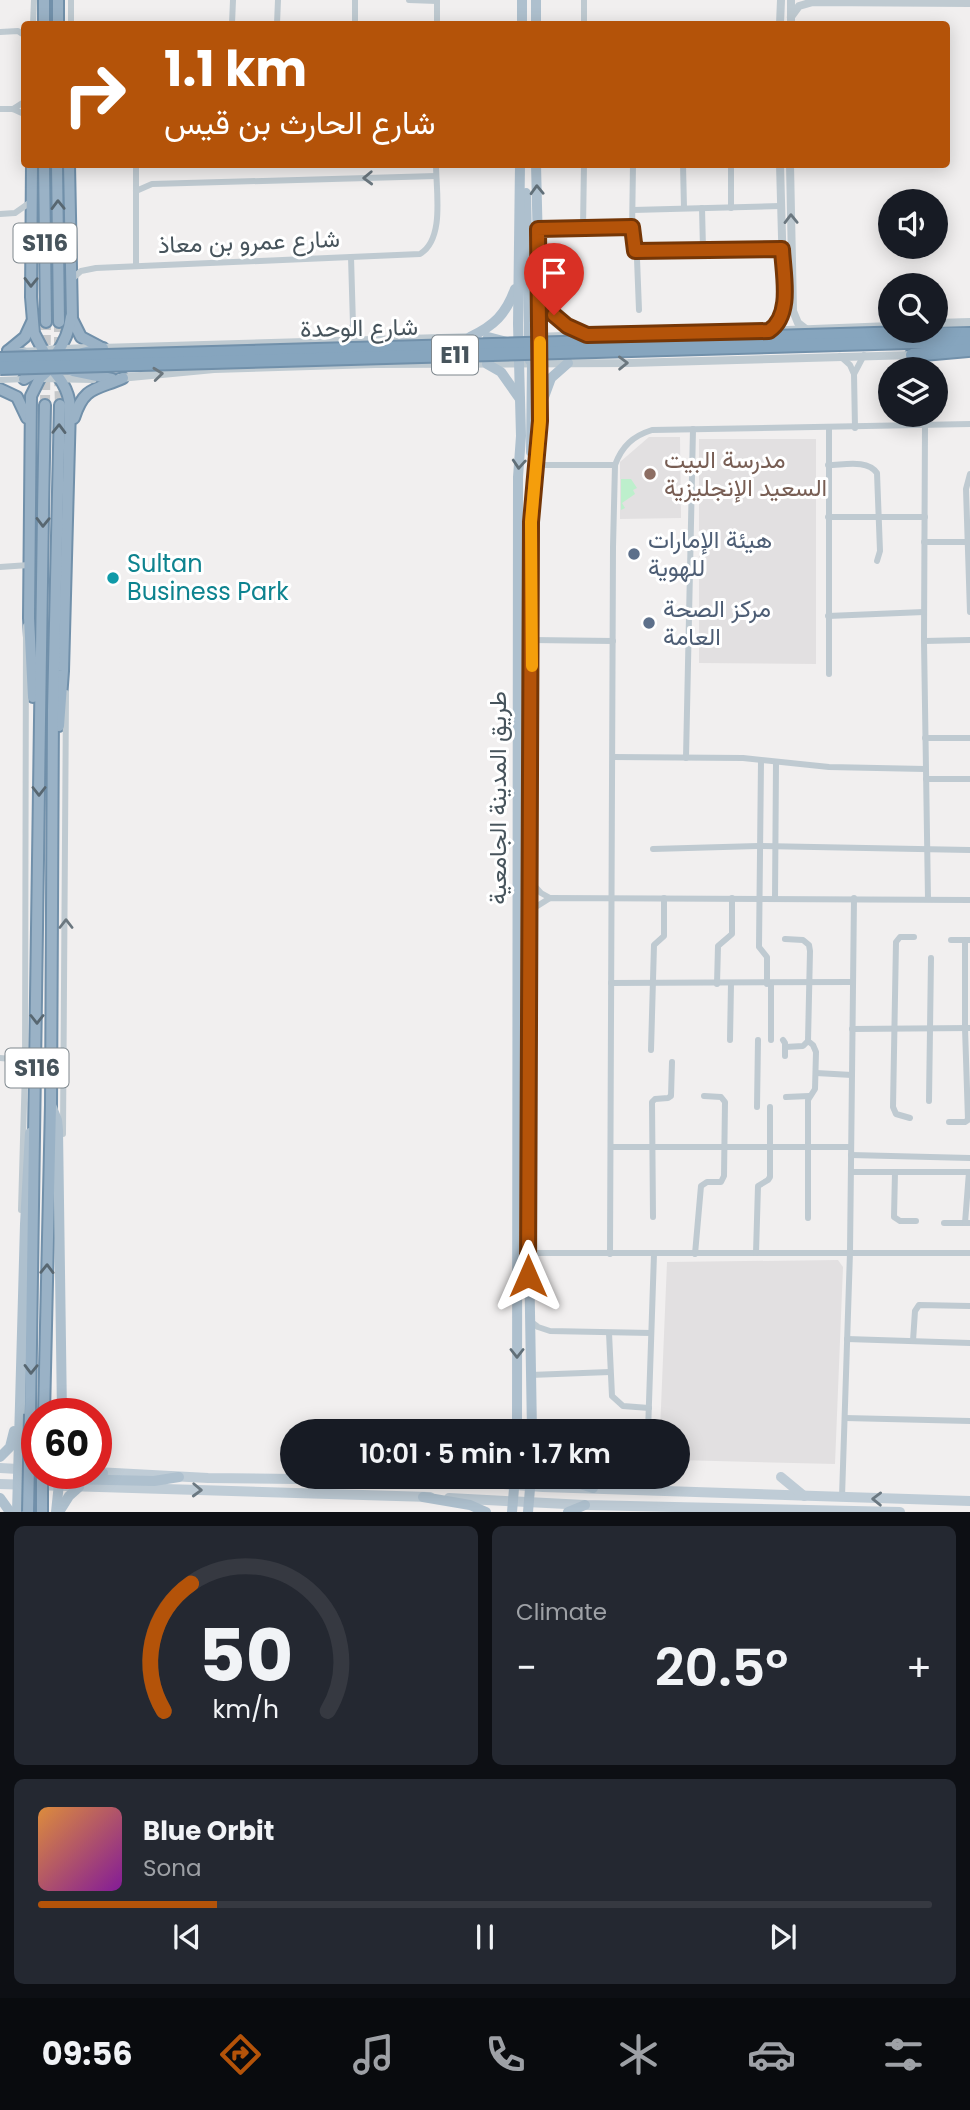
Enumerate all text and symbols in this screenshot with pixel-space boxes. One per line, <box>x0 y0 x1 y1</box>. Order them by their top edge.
text: 1.1 km <box>164 35 307 103</box>
icon: right <box>49 49 140 140</box>
text: شارع الحارث بن قيس <box>164 100 436 145</box>
one-way arrow <box>362 170 373 185</box>
one-way arrow <box>530 184 545 195</box>
map controls <box>878 189 948 427</box>
button: sound <box>878 189 948 259</box>
one-way arrow <box>50 199 66 209</box>
one-way arrow <box>783 213 799 223</box>
street label: شارع عمرو بن معاذ <box>157 222 341 261</box>
road number: S116 <box>14 224 76 262</box>
pin <box>524 243 584 315</box>
icon: arrive <box>535 254 573 292</box>
button: search <box>878 273 948 343</box>
one-way arrow <box>24 276 39 287</box>
street label: شارع الوحدة <box>300 310 418 345</box>
road number: E11 <box>432 336 478 374</box>
one-way arrow <box>617 355 628 370</box>
button: layers <box>878 357 948 427</box>
one-way arrow <box>153 367 164 382</box>
one-way arrow <box>52 423 67 434</box>
place label: مدرسة البيت السعيد الإنجليزية <box>664 443 827 504</box>
one-way arrow <box>512 459 527 470</box>
marker: مدرسة البيت السعيد الإنجليزية <box>642 466 658 482</box>
one-way arrow <box>35 517 50 528</box>
place label: هيئة الإمارات للهوية <box>648 523 772 584</box>
marker: هيئة الإمارات للهوية <box>626 546 642 562</box>
place label: Sultan Business Park <box>127 547 289 608</box>
marker: Sultan Business Park <box>105 570 121 586</box>
place label: مركز الصحة العامة <box>663 592 771 653</box>
marker: مركز الصحة العامة <box>641 615 657 631</box>
street label: طريق المدينة الجامعية <box>481 691 514 905</box>
one-way arrow <box>31 786 46 797</box>
one-way arrow <box>58 918 74 928</box>
one-way arrow <box>29 1014 45 1025</box>
road number: S116 <box>5 1049 68 1088</box>
position arrow <box>491 1239 565 1313</box>
one-way arrow <box>39 1263 55 1274</box>
one-way arrow <box>509 1348 525 1359</box>
one-way arrow <box>24 1363 39 1374</box>
speed limit sign: 60 <box>21 1398 112 1489</box>
text: 10:01 · 5 min · 1.7 km <box>359 1436 611 1472</box>
one-way arrow <box>192 1482 202 1498</box>
one-way arrow <box>872 1491 883 1506</box>
text: Climate <box>516 1596 607 1628</box>
text: 50 <box>199 1606 293 1707</box>
text: 20.5° <box>655 1631 788 1704</box>
text: − <box>516 1641 537 1694</box>
text: + <box>906 1641 932 1694</box>
text: km/h <box>213 1692 279 1727</box>
text: Blue Orbit <box>143 1813 274 1849</box>
text: Sona <box>143 1852 202 1884</box>
icon: previous <box>168 1918 206 1956</box>
icon: pause <box>466 1918 504 1956</box>
icon: next <box>764 1918 802 1956</box>
icon: directions <box>216 2030 265 2079</box>
icon: music <box>349 2030 398 2079</box>
icon: phone <box>481 2030 530 2079</box>
icon: climate <box>614 2030 663 2079</box>
icon: car <box>747 2030 796 2079</box>
icon: filters <box>879 2030 928 2079</box>
text: 09:56 <box>42 2031 133 2076</box>

